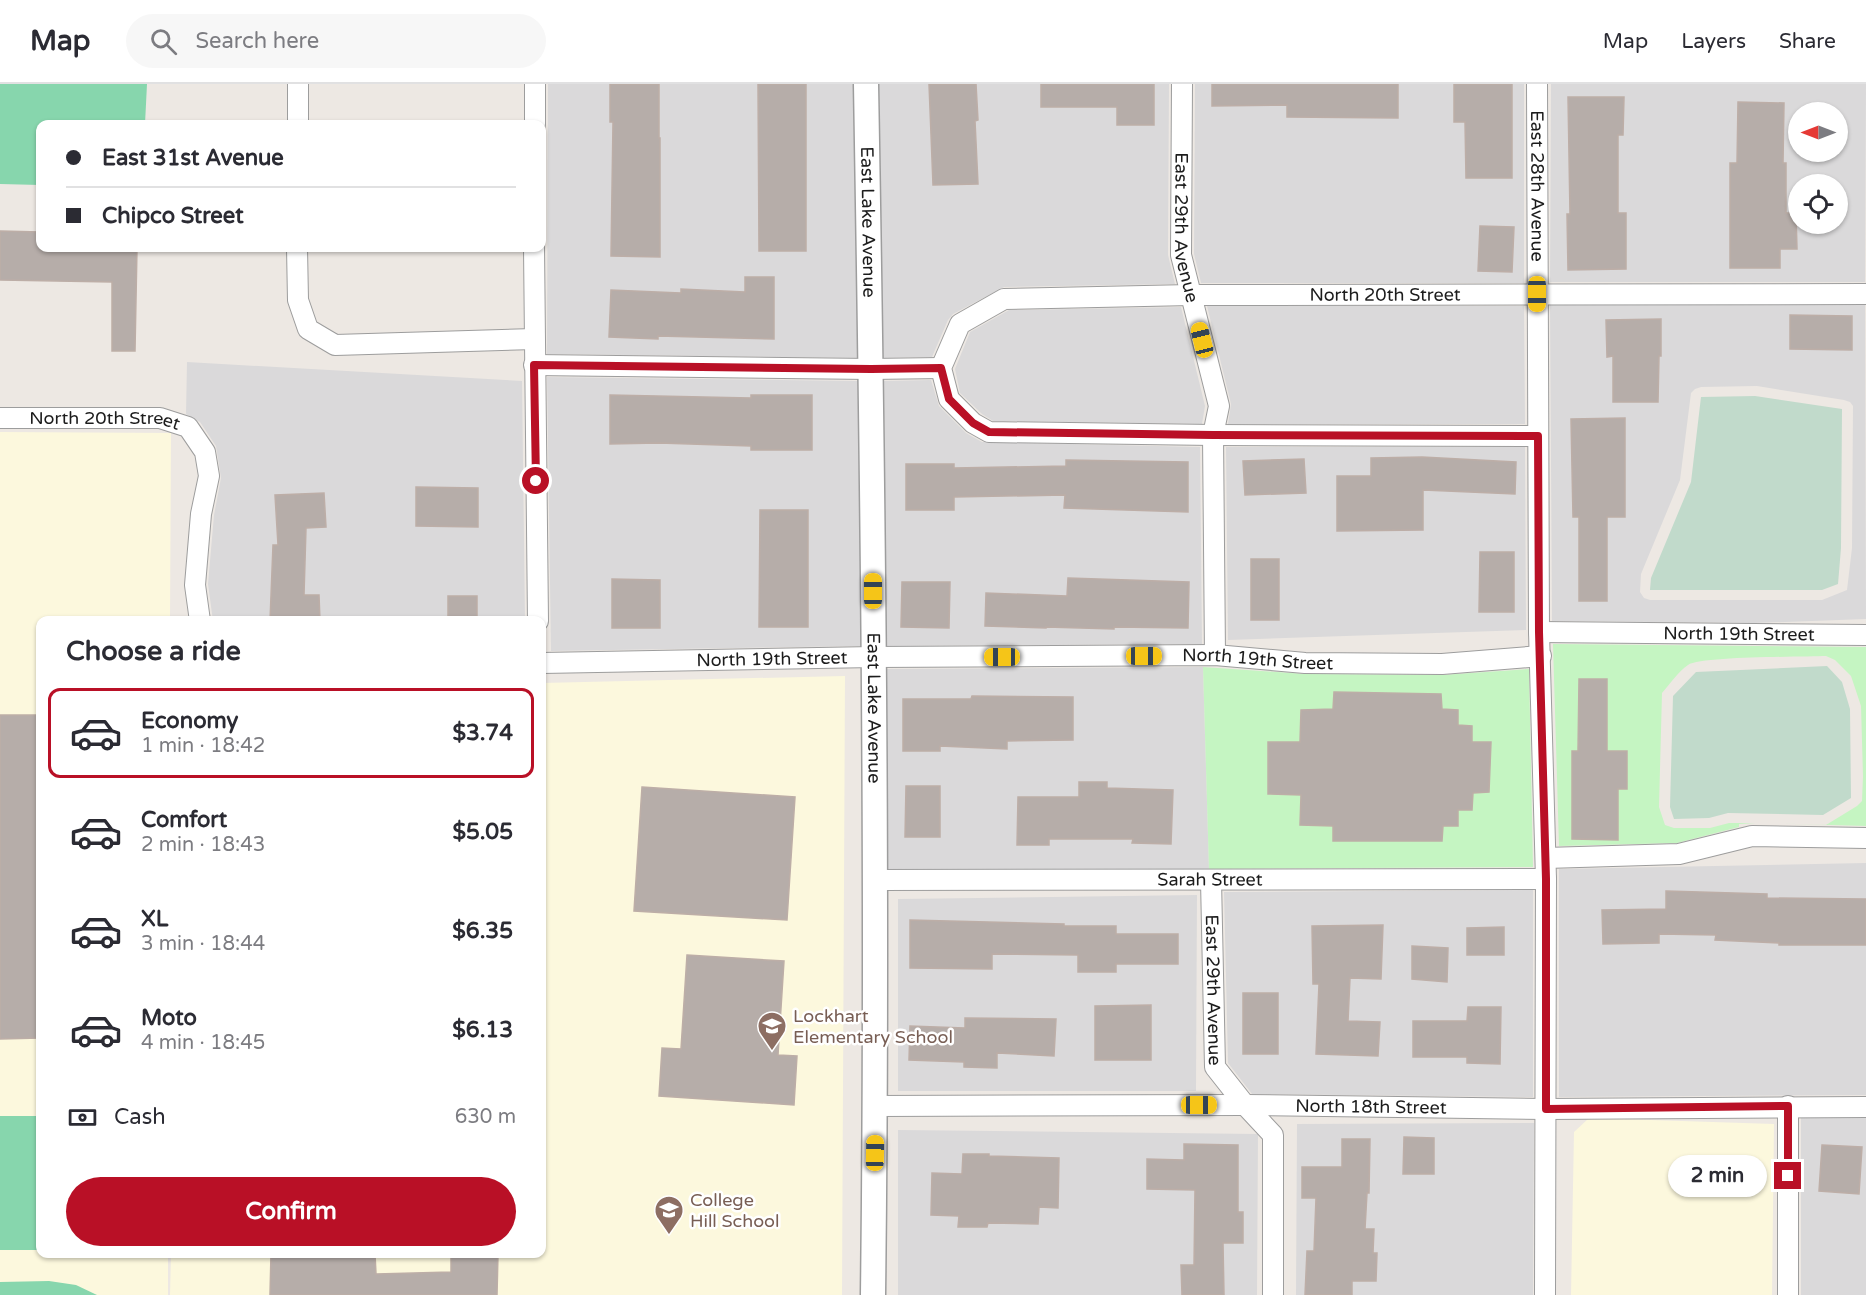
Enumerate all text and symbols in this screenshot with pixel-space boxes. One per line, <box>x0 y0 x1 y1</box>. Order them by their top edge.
search box <box>126 14 546 68</box>
text: Map <box>30 24 90 58</box>
icon: search <box>147 25 180 58</box>
text: Search here <box>195 28 319 54</box>
text: Map <box>1603 29 1648 54</box>
text: Layers <box>1681 29 1746 54</box>
text: Share <box>1779 29 1836 54</box>
north arrow <box>1788 102 1848 162</box>
map controls <box>1788 102 1848 234</box>
street label: East 28th Avenue <box>1526 110 1549 262</box>
text: East 31st Avenue <box>102 145 284 171</box>
street label: East Lake Avenue <box>856 146 880 298</box>
street label: East 29th Avenue <box>1170 152 1204 305</box>
button: locate <box>1788 174 1848 234</box>
text: Chipco Street <box>102 203 244 229</box>
car <box>1528 276 1546 312</box>
street label: North 20th Street <box>1309 284 1461 306</box>
car <box>1189 320 1215 360</box>
street label: North 20th Street <box>29 407 183 435</box>
route start <box>522 467 549 494</box>
car <box>864 573 882 609</box>
street label: North 19th Street <box>1663 622 1815 646</box>
street label: East Lake Avenue <box>863 632 886 784</box>
text: Choose a ride <box>66 635 241 668</box>
street label: North 19th Street <box>1182 644 1333 674</box>
street label: North 19th Street <box>696 646 848 671</box>
car <box>1126 647 1162 665</box>
car <box>984 648 1020 666</box>
icon: car <box>69 706 123 760</box>
text: Economy <box>141 708 238 734</box>
text: $3.74 <box>452 720 513 746</box>
text: 1 min · 18:42 <box>141 734 265 758</box>
icon: car <box>69 805 123 859</box>
text: Comfort <box>141 807 227 833</box>
text: $5.05 <box>452 819 513 845</box>
text: 2 min · 18:43 <box>141 833 265 857</box>
street label: Sarah Street <box>1157 868 1263 891</box>
icon: car <box>69 904 123 958</box>
text: XL <box>141 906 168 932</box>
street label: East 29th Avenue <box>1201 914 1226 1066</box>
text: $6.35 <box>452 918 513 944</box>
text: 3 min · 18:44 <box>141 932 265 956</box>
icon: car <box>69 1003 123 1057</box>
text: Moto <box>141 1005 197 1031</box>
place label: Lockhart Elementary School <box>793 1005 953 1048</box>
school or university icon: Lockhart Elementary School <box>756 1010 788 1052</box>
text: $6.13 <box>452 1017 513 1043</box>
text: 4 min · 18:45 <box>141 1031 265 1055</box>
street label: North 18th Street <box>1295 1095 1447 1119</box>
car <box>1181 1096 1217 1114</box>
icon: cash <box>66 1101 99 1134</box>
text: Cash <box>114 1104 166 1130</box>
text: 630 m <box>455 1105 516 1129</box>
car <box>866 1135 884 1171</box>
callout: 2 min <box>1668 1155 1767 1197</box>
route end <box>1774 1162 1801 1189</box>
text: 2 min <box>1691 1164 1744 1188</box>
button: Confirm <box>66 1177 516 1246</box>
place label: College Hill School <box>690 1189 780 1232</box>
school or university icon: College Hill School <box>653 1194 685 1236</box>

